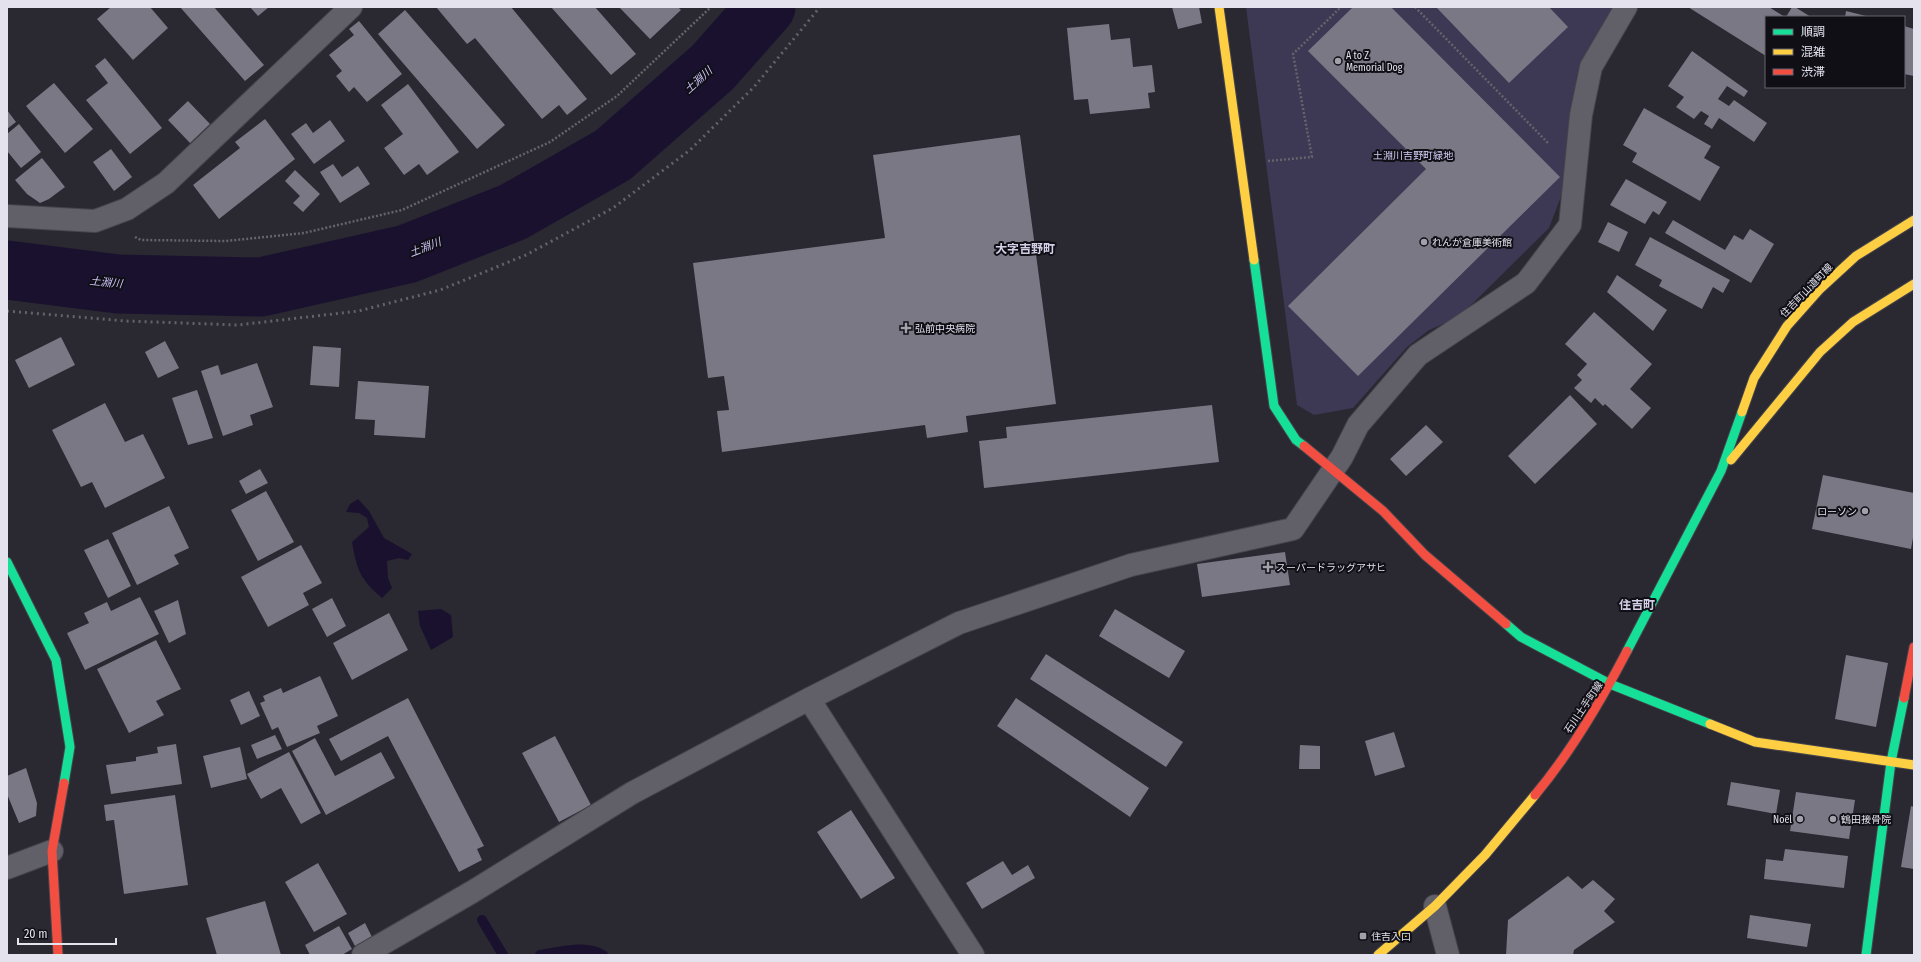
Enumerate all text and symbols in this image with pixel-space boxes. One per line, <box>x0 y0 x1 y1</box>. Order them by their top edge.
legend <box>1765 16 1905 88</box>
text: 順調 <box>1801 25 1825 39</box>
text: 混雑 <box>1801 45 1825 59</box>
place label: A to Z Memorial Dog <box>1346 50 1403 74</box>
marker: A to Z Memorial Dog <box>1333 56 1343 66</box>
water label: 土淵川 <box>682 64 716 96</box>
text: 渋滞 <box>1801 65 1825 79</box>
park label: 土淵川吉野町緑地 <box>1373 150 1454 162</box>
water label: 土淵川 <box>407 235 444 259</box>
marker: れんが倉庫美術館 <box>1419 237 1429 247</box>
place label: れんが倉庫美術館 <box>1432 237 1512 249</box>
district label: 大字吉野町 <box>995 242 1055 256</box>
street label: 住吉町山道町線 <box>1778 261 1835 320</box>
water label: 土淵川 <box>89 274 124 291</box>
marker: 弘前中央病院 <box>900 322 912 334</box>
place label: 弘前中央病院 <box>915 323 975 335</box>
place label: ローソン <box>1817 506 1857 518</box>
marker: ローソン <box>1860 506 1870 516</box>
marker: スーパードラッグアサヒ <box>1263 562 1273 572</box>
place label: スーパードラッグアサヒ <box>1276 562 1386 574</box>
district label: 住吉町 <box>1619 598 1655 612</box>
street label: 石川土手町線 <box>1562 679 1606 736</box>
place label: Noël <box>1773 814 1792 826</box>
marker: Noël <box>1795 814 1805 824</box>
marker: 鶴田接骨院 <box>1828 814 1838 824</box>
place label: 鶴田接骨院 <box>1841 814 1891 826</box>
scale bar <box>18 920 116 946</box>
text: 20 m <box>24 927 48 941</box>
marker: 住吉入口 <box>1358 931 1368 941</box>
place label: 住吉入口 <box>1371 931 1411 943</box>

